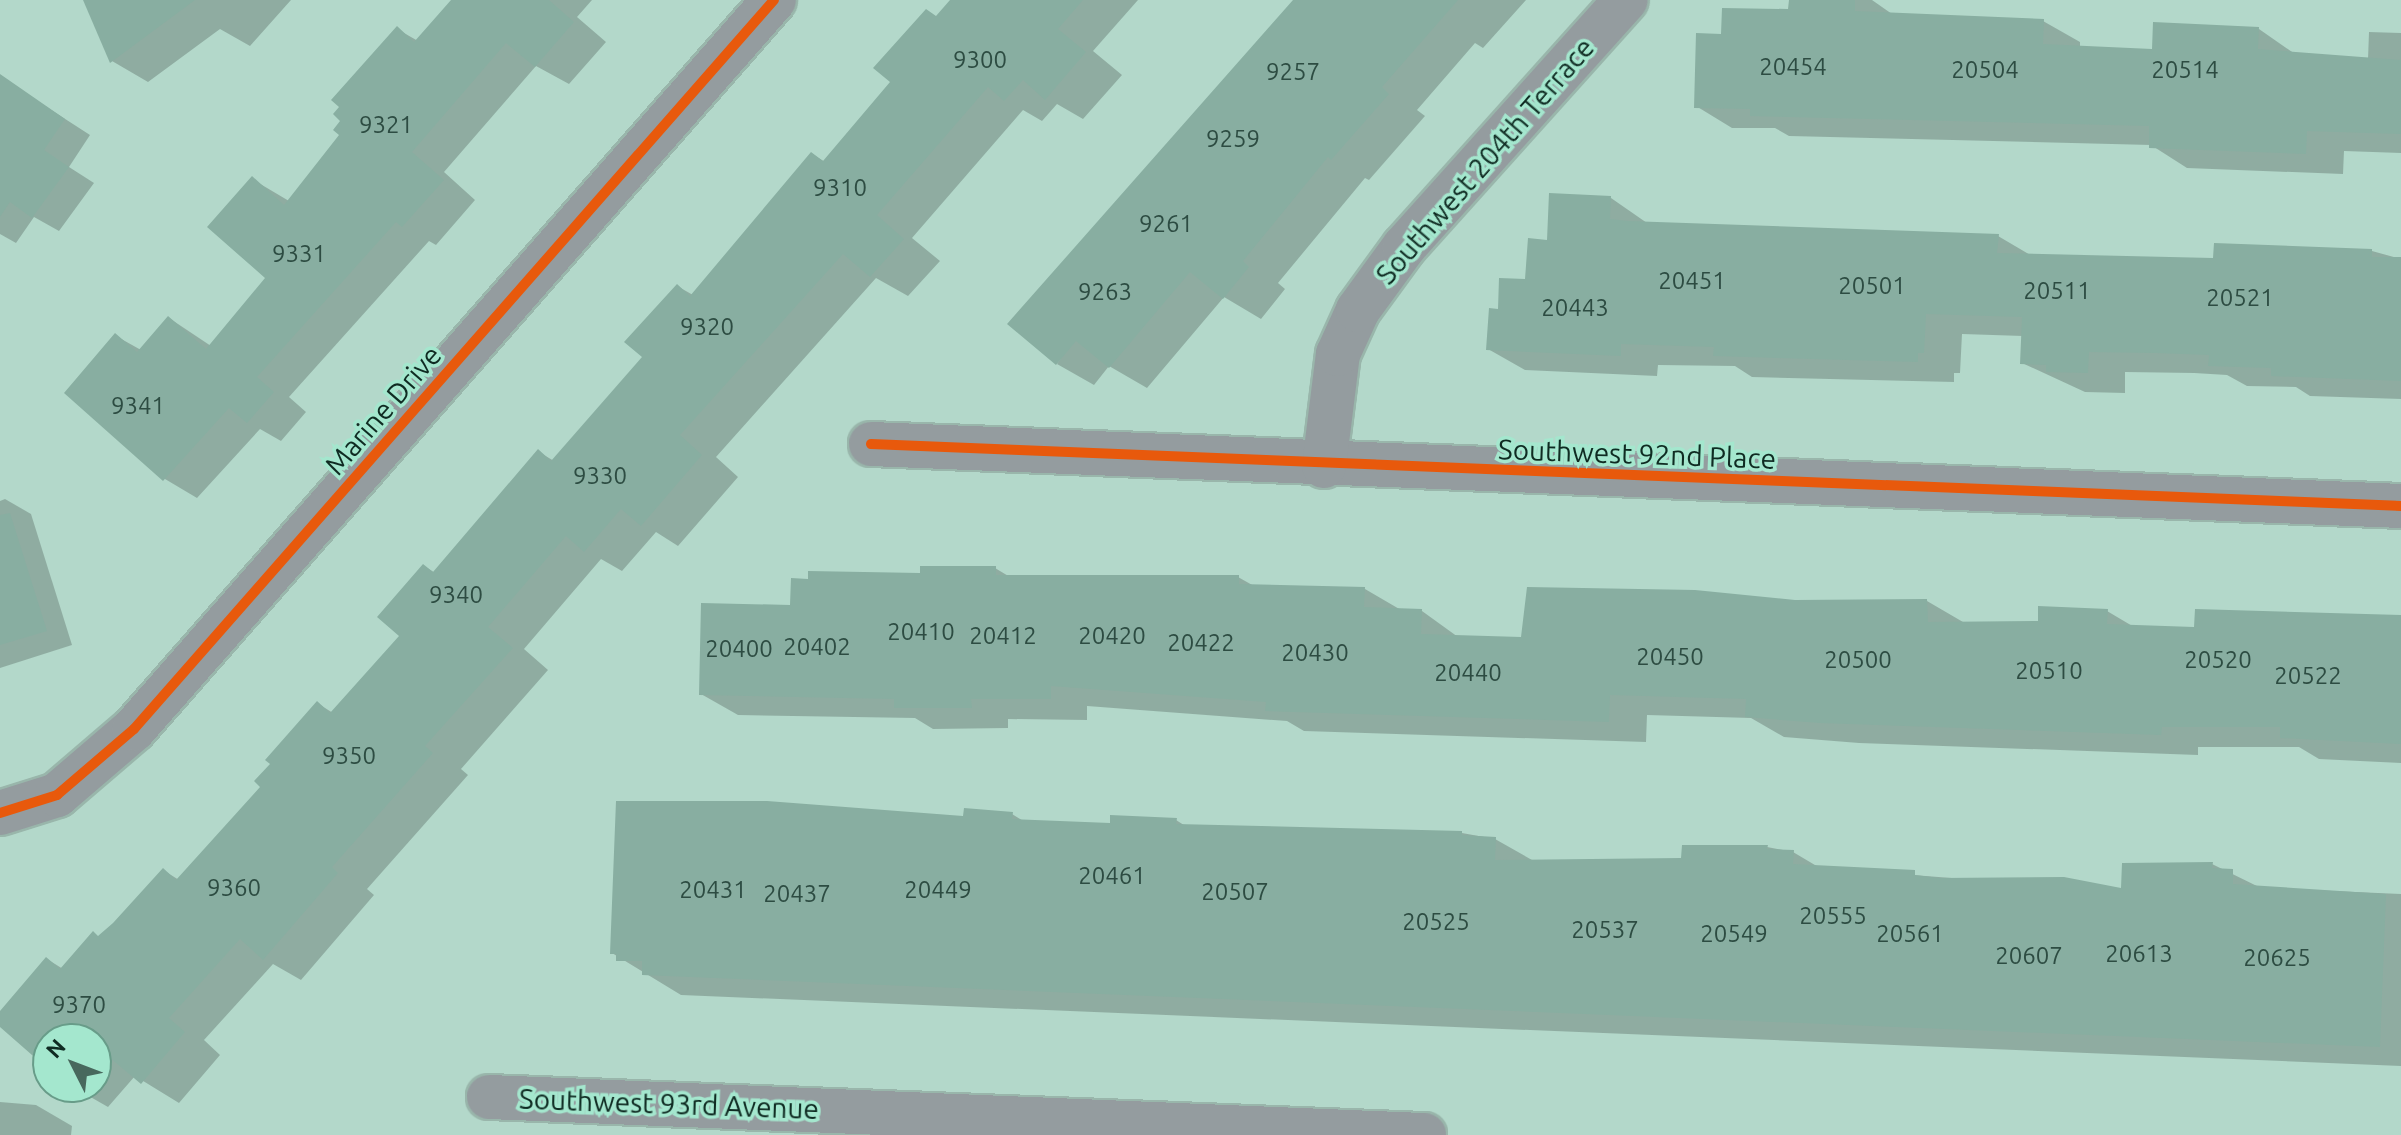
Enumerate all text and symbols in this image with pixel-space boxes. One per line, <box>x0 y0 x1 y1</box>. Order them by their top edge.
street label: Southwest 204th Terrace <box>1369 31 1601 291</box>
house number: 9300 <box>953 46 1007 74</box>
house number: 20454 <box>1759 53 1827 81</box>
house number: 20504 <box>1951 56 2019 84</box>
house number: 20514 <box>2151 56 2219 84</box>
house number: 9257 <box>1266 58 1320 86</box>
house number: 9321 <box>359 111 413 139</box>
house number: 9259 <box>1206 125 1260 153</box>
house number: 9310 <box>813 174 867 202</box>
house number: 9261 <box>1139 210 1193 238</box>
house number: 9331 <box>272 240 326 268</box>
house number: 20451 <box>1658 267 1726 295</box>
house number: 20501 <box>1838 272 1906 300</box>
house number: 20511 <box>2023 277 2091 305</box>
house number: 9263 <box>1078 278 1132 306</box>
house number: 20521 <box>2206 284 2274 312</box>
house number: 20443 <box>1541 294 1609 322</box>
house number: 9320 <box>680 313 734 341</box>
street label: Marine Drive <box>318 339 448 481</box>
house number: 9341 <box>111 392 165 420</box>
street label: Southwest 92nd Place <box>1497 432 1777 476</box>
house number: 9330 <box>573 462 627 490</box>
house number: 9340 <box>429 581 483 609</box>
house number: 20410 <box>887 618 955 646</box>
house number: 20412 <box>969 622 1037 650</box>
house number: 20420 <box>1078 622 1146 650</box>
house number: 20422 <box>1167 629 1235 657</box>
house number: 20402 <box>783 633 851 661</box>
house number: 20400 <box>705 635 773 663</box>
house number: 20430 <box>1281 639 1349 667</box>
house number: 20450 <box>1636 643 1704 671</box>
house number: 20500 <box>1824 646 1892 674</box>
house number: 20520 <box>2184 646 2252 674</box>
house number: 20510 <box>2015 657 2083 685</box>
house number: 20440 <box>1434 659 1502 687</box>
house number: 20522 <box>2274 662 2342 690</box>
house number: 9350 <box>322 742 376 770</box>
house number: 20461 <box>1078 862 1146 890</box>
house number: 9360 <box>207 874 261 902</box>
house number: 20431 <box>679 876 747 904</box>
house number: 20449 <box>904 876 972 904</box>
house number: 20507 <box>1201 878 1269 906</box>
house number: 20437 <box>763 880 831 908</box>
house number: 20555 <box>1799 902 1867 930</box>
house number: 20525 <box>1402 908 1470 936</box>
house number: 20537 <box>1571 916 1639 944</box>
house number: 20549 <box>1700 920 1768 948</box>
house number: 20561 <box>1876 920 1944 948</box>
house number: 20613 <box>2105 940 2173 968</box>
house number: 20607 <box>1995 942 2063 970</box>
house number: 20625 <box>2243 944 2311 972</box>
house number: 9370 <box>52 991 106 1019</box>
north arrow <box>32 1023 112 1103</box>
text: N <box>40 1033 70 1062</box>
street label: Southwest 93rd Avenue <box>518 1082 820 1126</box>

